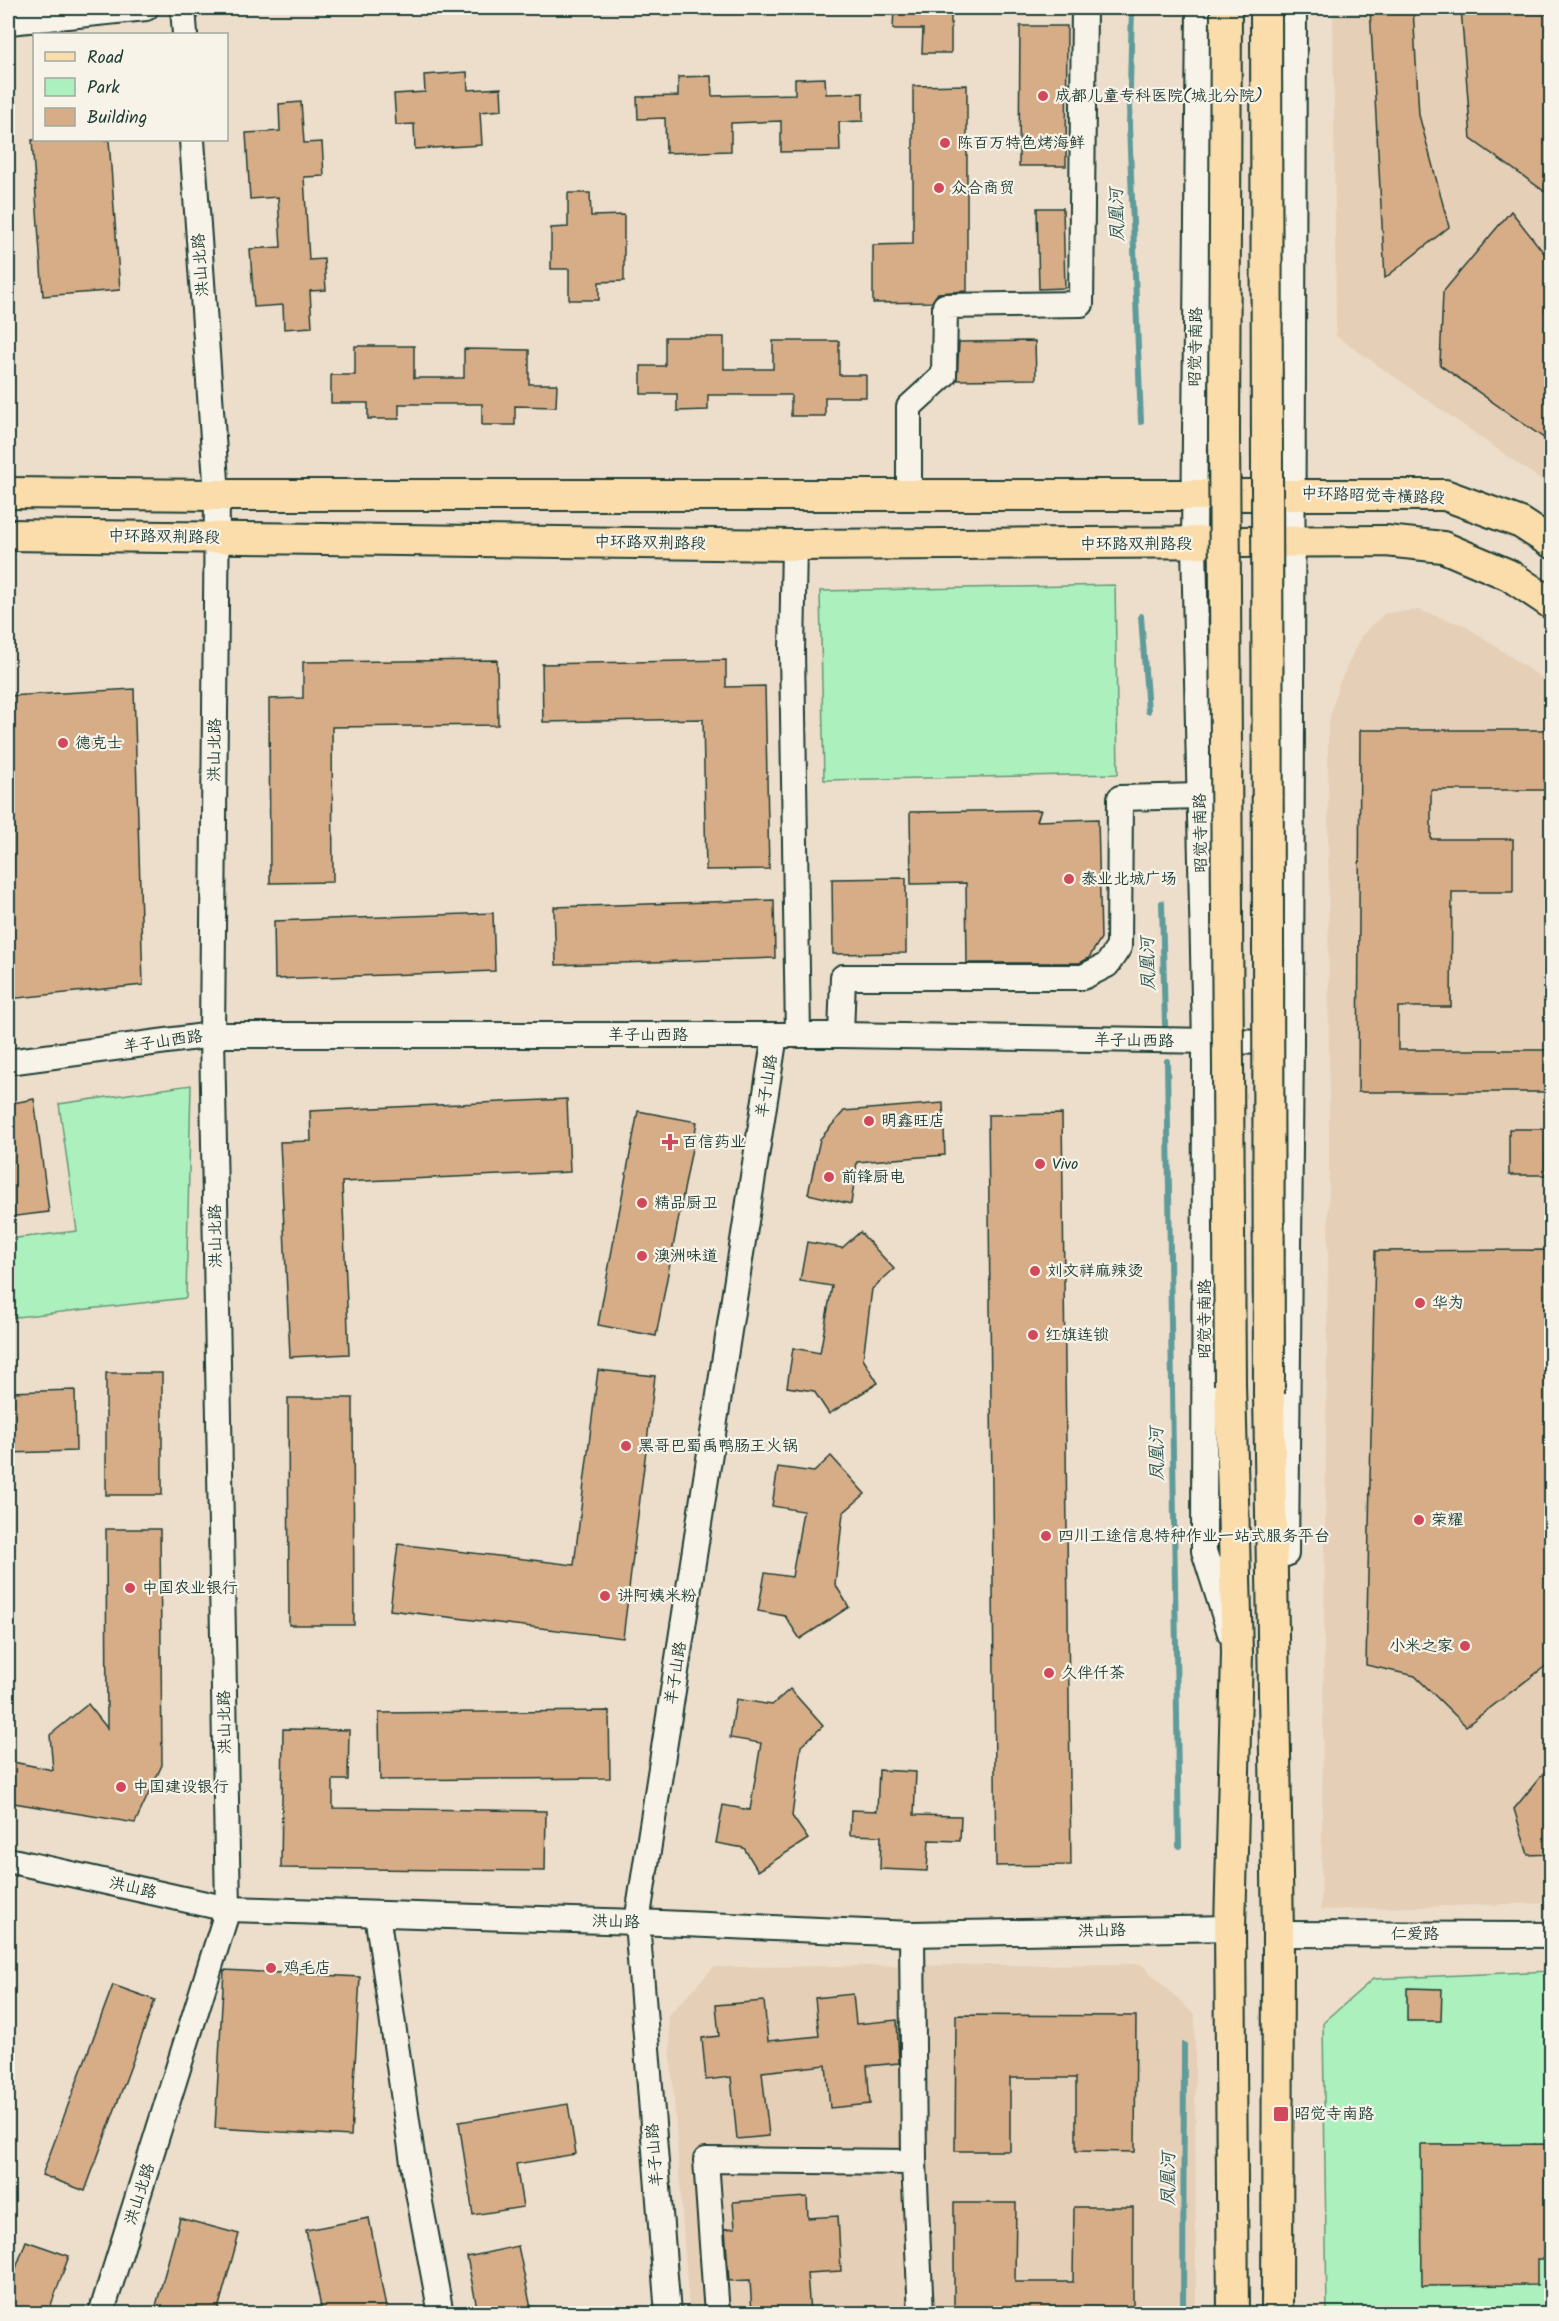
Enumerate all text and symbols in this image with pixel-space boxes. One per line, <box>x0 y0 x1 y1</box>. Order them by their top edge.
legend <box>33 33 228 141</box>
text: Road <box>87 44 124 73</box>
text: Park <box>87 74 120 103</box>
place label: 成都儿童专科医院(城北分院) <box>1055 84 1263 109</box>
marker: 成都儿童专科医院(城北分院) <box>1036 89 1050 103</box>
text: Building <box>87 104 147 133</box>
place label: 陈百万特色烤海鲜 <box>957 131 1085 156</box>
marker: 陈百万特色烤海鲜 <box>938 136 952 150</box>
place label: 众合商贸 <box>951 176 1015 201</box>
marker: 众合商贸 <box>932 181 946 195</box>
water label: 凤凰河 <box>1102 185 1133 242</box>
street label: 洪山北路 <box>186 232 216 298</box>
street label: 昭觉寺南路 <box>1183 307 1209 387</box>
street label: 中环路昭觉寺横路段 <box>1301 481 1445 511</box>
street label: 中环路双荆路段 <box>108 524 220 550</box>
street label: 中环路双荆路段 <box>594 530 706 556</box>
street label: 中环路双荆路段 <box>1080 532 1192 557</box>
street label: 洪山北路 <box>202 718 228 782</box>
place label: 德克士 <box>75 731 123 756</box>
marker: 德克士 <box>56 736 70 750</box>
street label: 昭觉寺南路 <box>1188 793 1214 873</box>
place label: 泰业北城广场 <box>1081 867 1177 892</box>
marker: 泰业北城广场 <box>1062 872 1076 886</box>
water label: 凤凰河 <box>1133 934 1164 991</box>
street label: 羊子山西路 <box>608 1023 688 1048</box>
street label: 羊子山西路 <box>122 1024 204 1060</box>
street label: 羊子山西路 <box>1094 1028 1174 1054</box>
street label: 羊子山路 <box>750 1052 784 1120</box>
place label: 明鑫旺店 <box>881 1109 945 1134</box>
marker: 明鑫旺店 <box>862 1114 876 1128</box>
place label: 百信药业 <box>682 1130 746 1155</box>
marker: 百信药业 <box>663 1135 677 1149</box>
place label: Vivo <box>1052 1152 1078 1177</box>
marker: Vivo <box>1033 1157 1047 1171</box>
place label: 前锋厨电 <box>841 1165 905 1190</box>
marker: 前锋厨电 <box>822 1170 836 1184</box>
place label: 精品厨卫 <box>654 1191 718 1216</box>
marker: 精品厨卫 <box>635 1196 649 1210</box>
street label: 洪山北路 <box>203 1204 229 1268</box>
place label: 澳洲味道 <box>654 1244 718 1269</box>
marker: 澳洲味道 <box>635 1249 649 1263</box>
place label: 刘文祥麻辣烫 <box>1047 1259 1143 1284</box>
marker: 刘文祥麻辣烫 <box>1028 1264 1042 1278</box>
street label: 昭觉寺南路 <box>1193 1279 1218 1359</box>
place label: 华为 <box>1432 1291 1464 1316</box>
marker: 华为 <box>1413 1296 1427 1310</box>
place label: 红旗连锁 <box>1045 1323 1109 1348</box>
marker: 红旗连锁 <box>1026 1328 1040 1342</box>
water label: 凤凰河 <box>1143 1424 1173 1481</box>
place label: 黑哥巴蜀禹鸭肠王火锅 <box>638 1434 798 1459</box>
marker: 黑哥巴蜀禹鸭肠王火锅 <box>619 1439 633 1453</box>
place label: 荣耀 <box>1431 1508 1463 1533</box>
marker: 荣耀 <box>1412 1513 1426 1527</box>
place label: 四川工途信息特种作业一站式服务平台 <box>1058 1524 1330 1549</box>
marker: 四川工途信息特种作业一站式服务平台 <box>1039 1529 1053 1543</box>
place label: 中国农业银行 <box>142 1576 238 1601</box>
marker: 中国农业银行 <box>123 1581 137 1595</box>
place label: 讲阿姨米粉 <box>617 1584 697 1609</box>
marker: 讲阿姨米粉 <box>598 1589 612 1603</box>
place label: 小米之家 <box>1389 1634 1453 1659</box>
street label: 羊子山路 <box>659 1639 693 1707</box>
marker: 小米之家 <box>1458 1639 1472 1653</box>
place label: 久伴仟茶 <box>1061 1661 1125 1686</box>
marker: 久伴仟茶 <box>1042 1666 1056 1680</box>
street label: 洪山北路 <box>212 1690 238 1754</box>
place label: 中国建设银行 <box>133 1775 229 1800</box>
marker: 中国建设银行 <box>114 1780 128 1794</box>
street label: 洪山路 <box>107 1870 159 1906</box>
street label: 洪山路 <box>592 1909 640 1935</box>
street label: 洪山路 <box>1078 1918 1126 1944</box>
street label: 仁爱路 <box>1391 1922 1439 1947</box>
place label: 鸡毛店 <box>283 1956 331 1981</box>
marker: 鸡毛店 <box>264 1961 278 1975</box>
place label: 昭觉寺南路 <box>1294 2102 1374 2127</box>
marker: 昭觉寺南路 <box>1272 2105 1290 2123</box>
street label: 羊子山路 <box>640 2122 670 2188</box>
water label: 凤凰河 <box>1155 2149 1184 2206</box>
street label: 洪山北路 <box>118 2160 162 2228</box>

